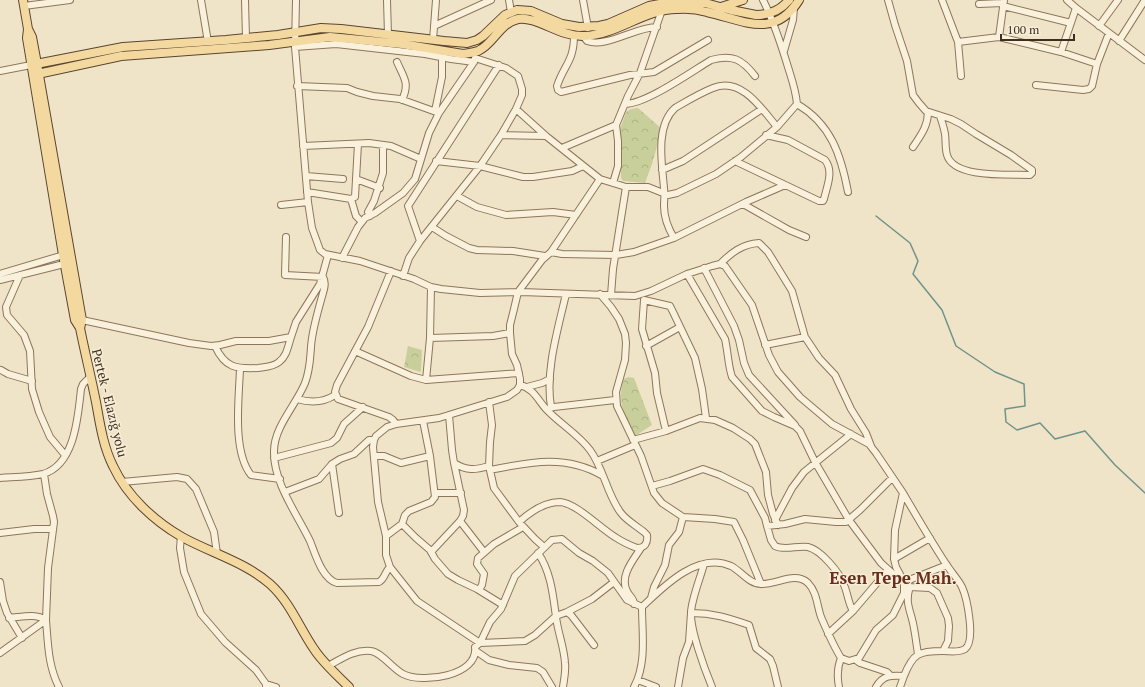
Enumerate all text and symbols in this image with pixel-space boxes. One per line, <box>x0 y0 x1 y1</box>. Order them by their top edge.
scale bar <box>1001 16 1074 42</box>
text: 100 m <box>1007 22 1040 37</box>
street label: Pertek - Elazığ yolu <box>88 347 132 460</box>
district label: Esen Tepe Mah. <box>829 566 957 589</box>

